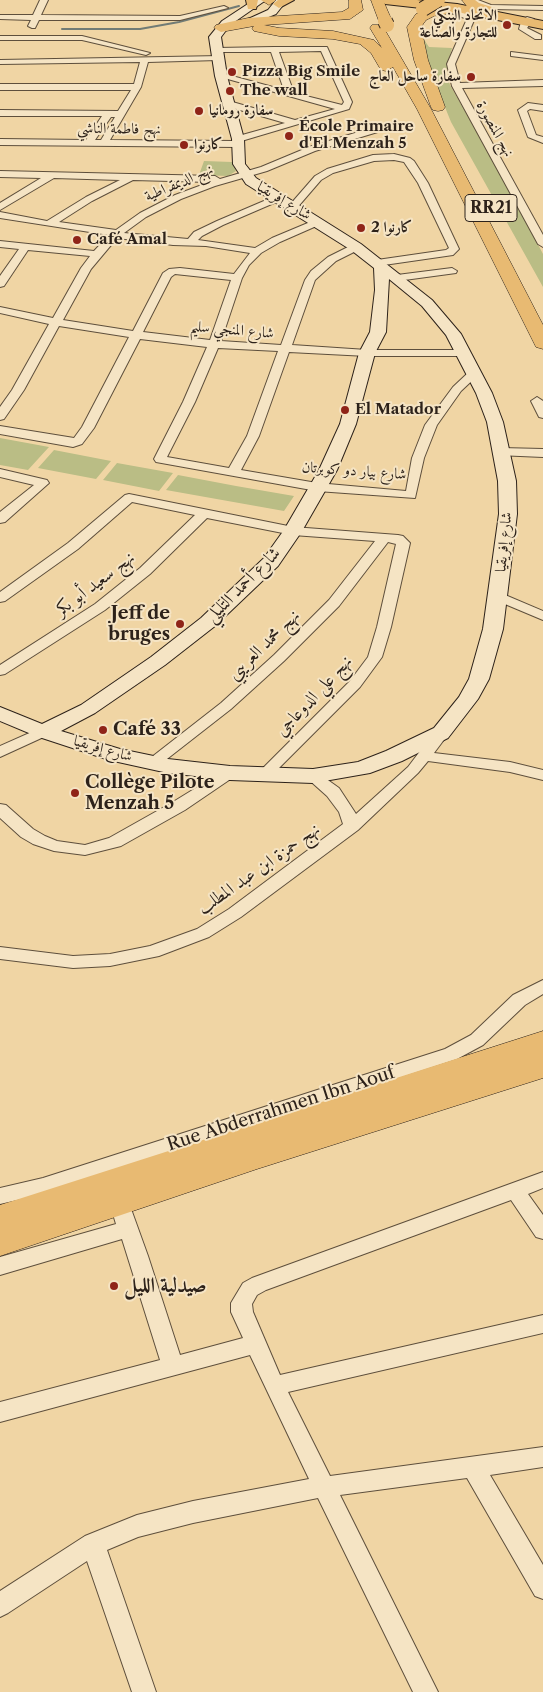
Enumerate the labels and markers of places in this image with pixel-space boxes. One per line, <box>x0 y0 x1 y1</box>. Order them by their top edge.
place label: الاتحاد البنكي للتجارة والصناعة <box>420 7 497 42</box>
marker: الاتحاد البنكي للتجارة والصناعة <box>501 19 513 31</box>
place label: Pizza Big Smile <box>242 63 360 81</box>
marker: Pizza Big Smile <box>226 66 238 78</box>
place label: سفارة ساحل العاج <box>369 68 461 86</box>
marker: سفارة ساحل العاج <box>465 71 477 83</box>
place label: The wall <box>240 82 308 100</box>
marker: The wall <box>224 85 236 97</box>
place label: سفارة رومانيا <box>209 102 273 120</box>
marker: سفارة رومانيا <box>193 105 205 117</box>
place label: École Primaire d'El Menzah 5 <box>299 118 414 153</box>
marker: École Primaire d'El Menzah 5 <box>283 130 295 142</box>
place label: كارنوا <box>194 136 223 154</box>
marker: كارنوا <box>178 139 190 151</box>
place label: كارنوا 2 <box>371 219 412 237</box>
marker: كارنوا 2 <box>355 222 367 234</box>
place label: Café Amal <box>87 231 167 249</box>
marker: Café Amal <box>71 234 83 246</box>
place label: El Matador <box>355 401 441 419</box>
marker: El Matador <box>339 404 351 416</box>
place label: Jeff de bruges <box>108 603 170 646</box>
marker: Jeff de bruges <box>174 618 186 630</box>
place label: Café 33 <box>113 719 181 741</box>
marker: Café 33 <box>97 724 109 736</box>
place label: Collège Pilote Menzah 5 <box>85 772 214 814</box>
marker: Collège Pilote Menzah 5 <box>69 787 81 799</box>
place label: صيدلية الليل <box>124 1273 207 1299</box>
marker: صيدلية الليل <box>108 1280 120 1292</box>

